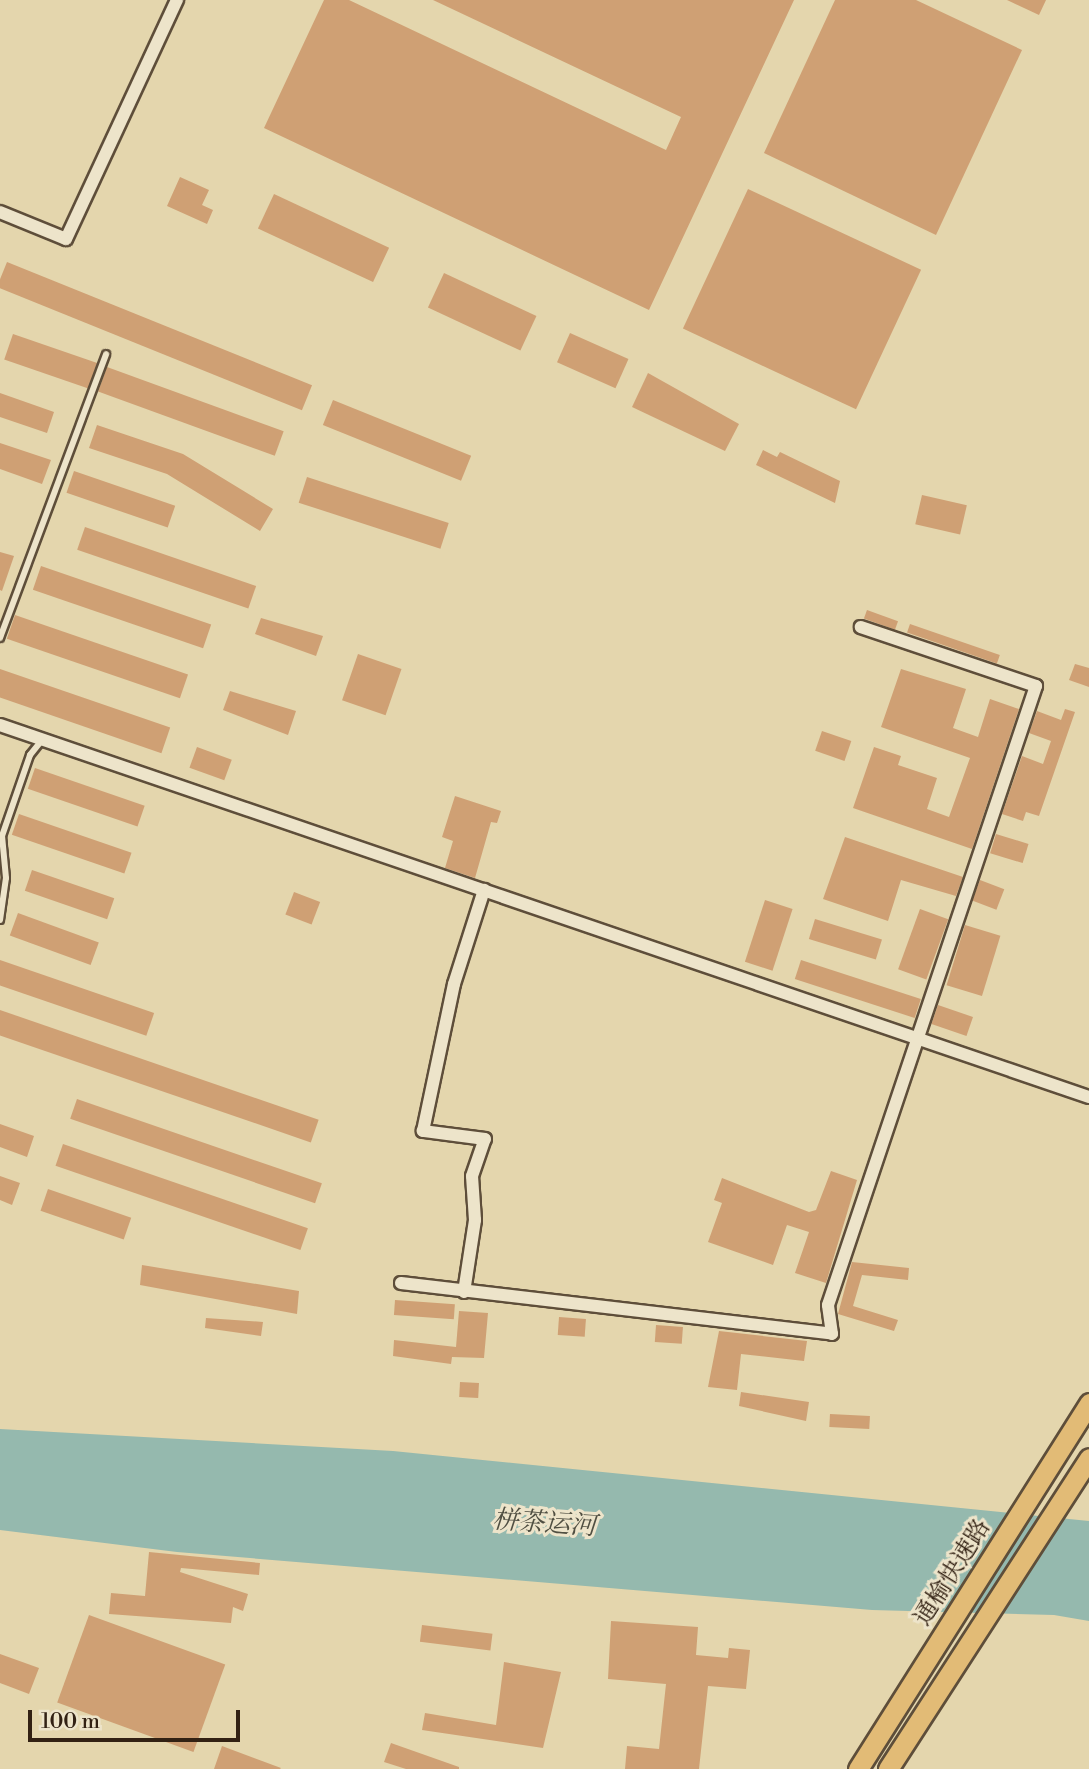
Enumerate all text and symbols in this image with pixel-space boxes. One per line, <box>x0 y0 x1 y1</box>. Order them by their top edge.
water label: 栟茶运河 <box>491 1505 597 1543</box>
street label: 通榆快速路 <box>909 1514 997 1632</box>
scale bar <box>32 1696 243 1740</box>
text: 100 m <box>41 1709 100 1735</box>

